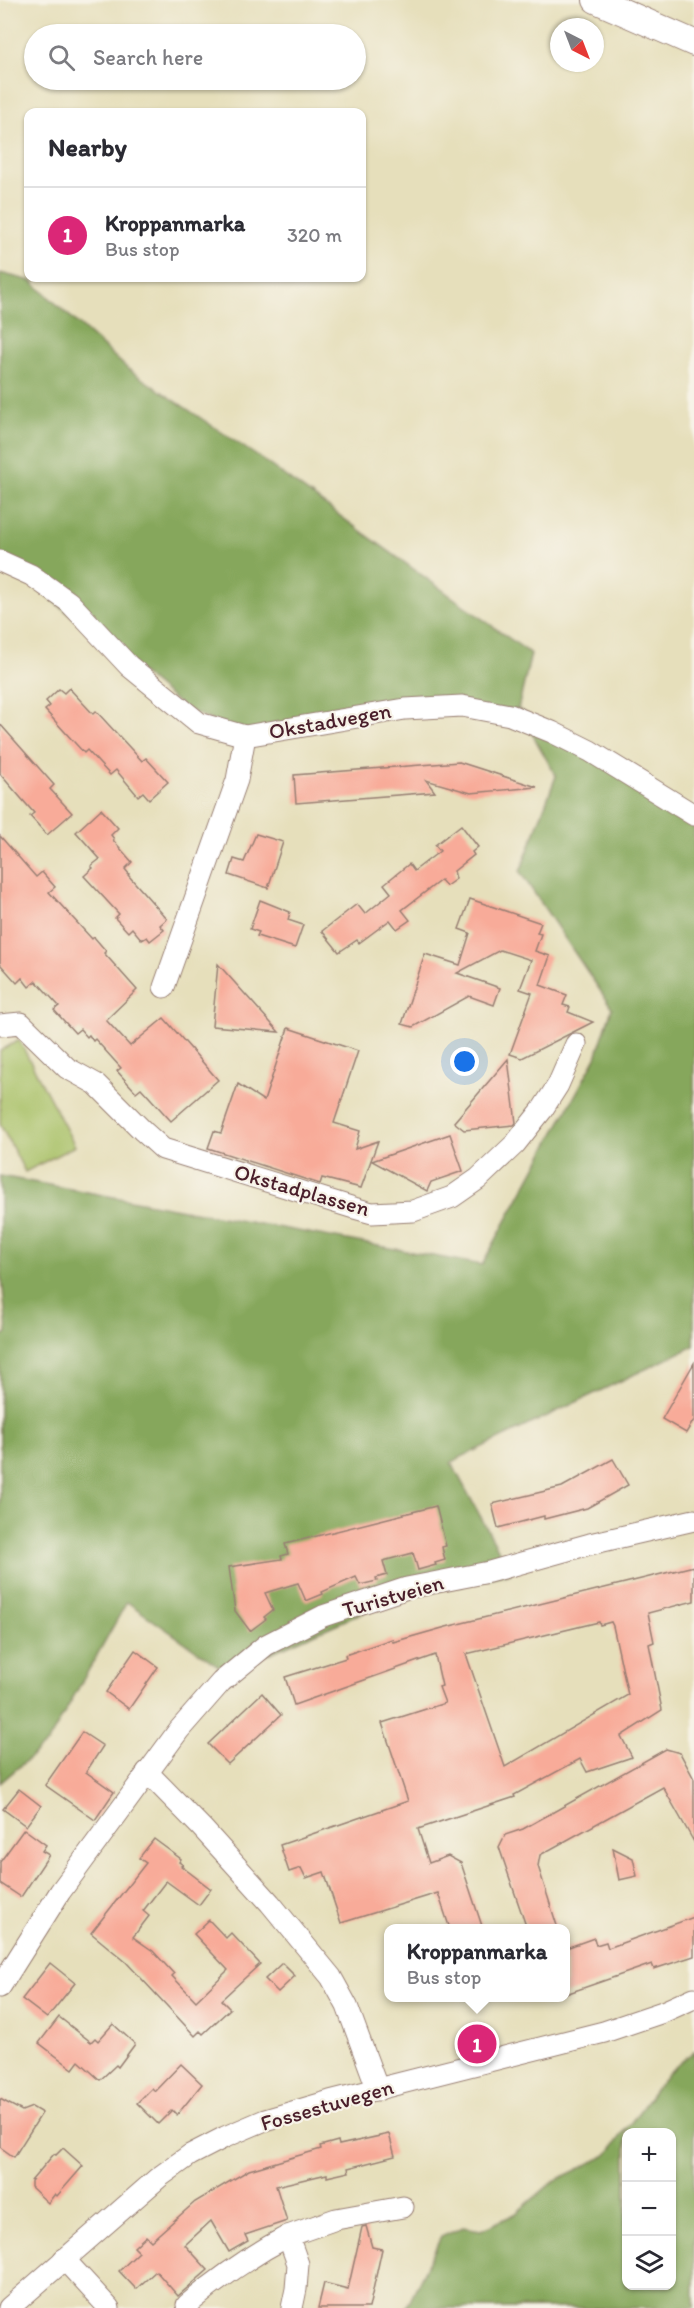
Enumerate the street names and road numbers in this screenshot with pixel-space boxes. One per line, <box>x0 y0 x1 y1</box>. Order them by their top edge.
street label: Okstadvegen <box>267 697 394 745</box>
street label: Okstadplassen <box>231 1158 373 1222</box>
street label: Turistveien <box>339 1569 447 1623</box>
street label: Fossestuvegen <box>257 2073 397 2137</box>

